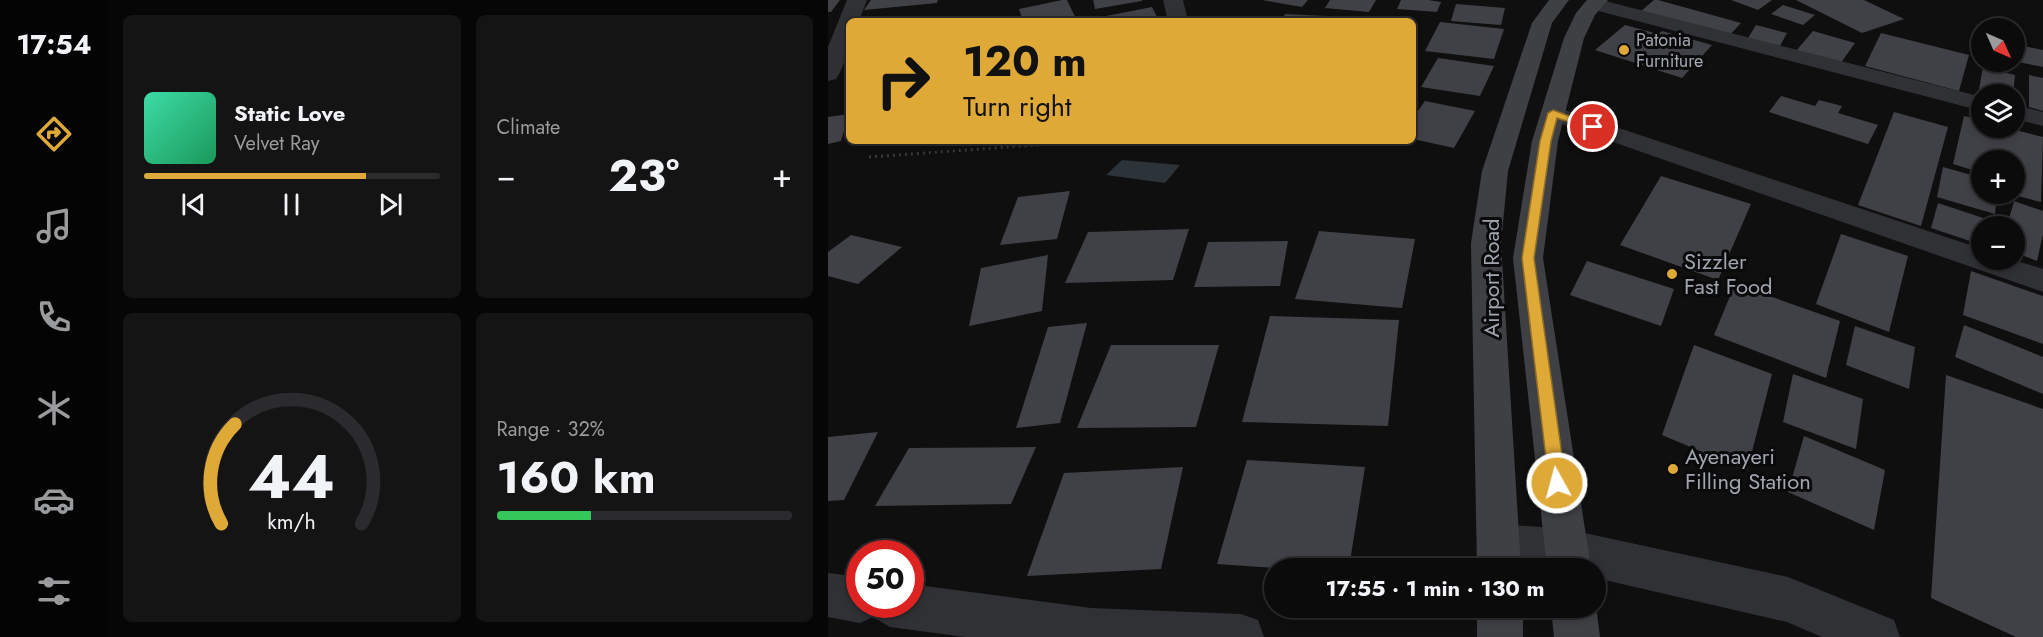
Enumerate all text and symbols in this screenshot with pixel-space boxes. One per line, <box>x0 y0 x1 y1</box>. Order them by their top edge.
north arrow <box>1971 18 2025 72</box>
map controls <box>1971 18 2025 270</box>
text: 17:54 <box>17 25 91 64</box>
place label: Patonia Furniture <box>1636 27 1703 74</box>
text: 120 m <box>963 31 1087 92</box>
icon: right <box>864 42 942 120</box>
marker: Patonia Furniture <box>1617 43 1631 57</box>
button: layers <box>1971 84 2025 138</box>
text: Turn right <box>963 87 1071 126</box>
text: Static Love <box>234 97 345 129</box>
pin <box>1567 101 1618 152</box>
icon: arrive <box>1576 110 1609 143</box>
icon: directions <box>33 113 75 155</box>
text: Climate <box>497 113 560 142</box>
text: Velvet Ray <box>234 129 320 158</box>
text: 23° <box>608 143 679 208</box>
button: + <box>1971 150 2025 204</box>
text: − <box>497 152 516 199</box>
text: + <box>772 152 792 199</box>
icon: previous <box>177 188 210 221</box>
icon: pause <box>275 188 308 221</box>
icon: next <box>374 188 407 221</box>
icon: music <box>33 205 75 247</box>
button: − <box>1971 216 2025 270</box>
street label: Airport Road <box>1475 218 1507 338</box>
place label: Sizzler Fast Food <box>1684 245 1773 302</box>
marker: Sizzler Fast Food <box>1665 267 1679 281</box>
icon: phone <box>33 296 75 338</box>
icon: climate <box>33 387 75 429</box>
text: Range · 32% <box>497 415 605 444</box>
text: 44 <box>248 431 335 521</box>
place label: Ayenayeri Filling Station <box>1685 440 1811 497</box>
text: 160 km <box>497 445 656 510</box>
position arrow <box>1525 451 1589 515</box>
marker: Ayenayeri Filling Station <box>1666 462 1680 476</box>
icon: car <box>33 479 75 521</box>
text: km/h <box>268 507 316 538</box>
speed limit sign: 50 <box>846 540 924 618</box>
icon: filters <box>33 570 75 612</box>
text: 17:55 · 1 min · 130 m <box>1325 572 1545 604</box>

